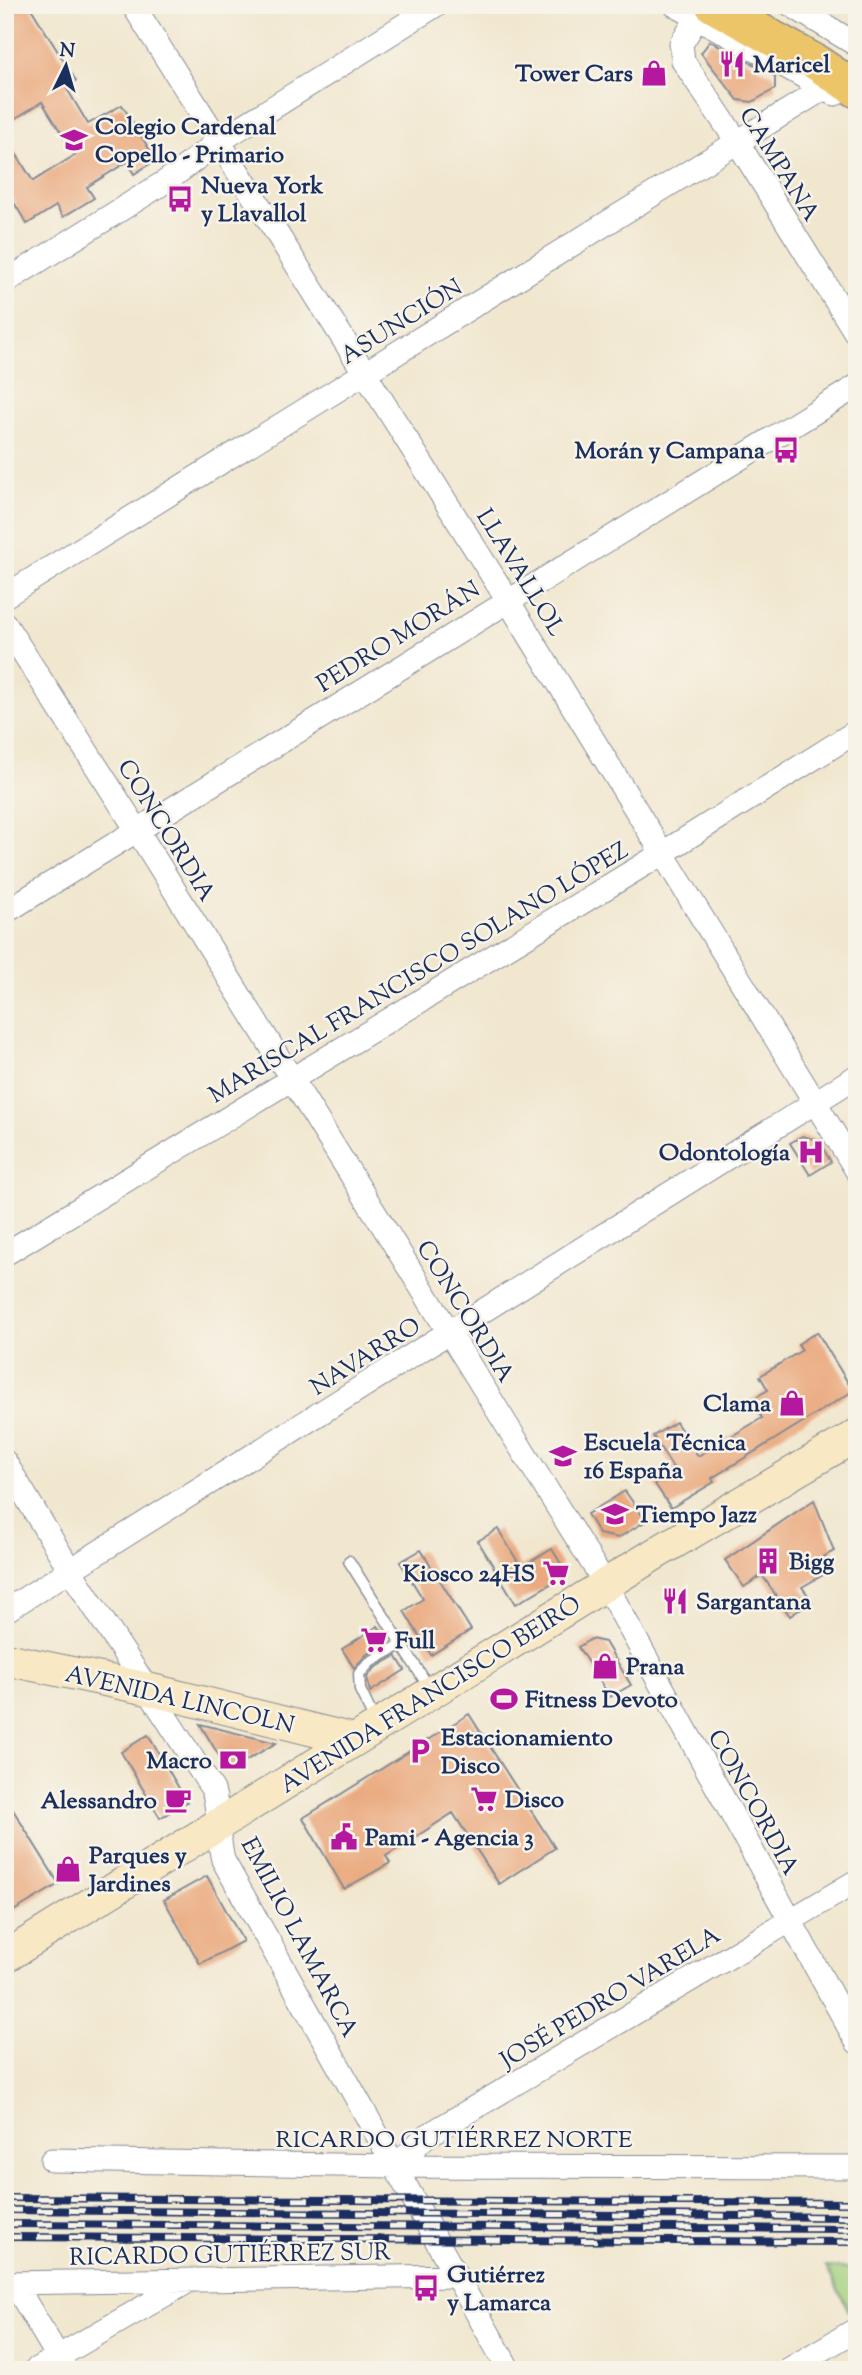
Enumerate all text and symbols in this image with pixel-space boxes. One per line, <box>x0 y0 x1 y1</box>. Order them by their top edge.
north arrow <box>32 32 102 102</box>
text: N <box>59 37 76 66</box>
restaurant icon: Maricel <box>717 49 747 79</box>
place label: Maricel <box>753 49 830 83</box>
place label: Tower Cars <box>515 58 633 92</box>
shop icon: Tower Cars <box>639 58 669 88</box>
street label: CAMPANA <box>730 101 827 229</box>
place label: Colegio Cardenal Copello - Primario <box>95 111 284 173</box>
school or university icon: Colegio Cardenal Copello - Primario <box>59 125 89 155</box>
place label: Nueva York y Llavallol <box>201 170 324 232</box>
bus stop icon: Nueva York y Llavallol <box>165 184 195 214</box>
street label: ASUNCIÓN <box>334 272 470 374</box>
place label: Morán y Campana <box>574 435 766 469</box>
bus stop icon: Morán y Campana <box>771 435 801 465</box>
street label: LLAVALLOL <box>467 503 572 643</box>
street label: PEDRO MORÁN <box>311 574 487 702</box>
street label: CONCORDIA <box>108 753 223 909</box>
street label: MARISCAL FRANCISCO SOLANO LÓPEZ <box>203 834 636 1113</box>
place label: Odontología <box>659 1137 791 1171</box>
hospital icon: Odontología <box>796 1137 826 1167</box>
street label: CONCORDIA <box>407 1234 522 1390</box>
street label: NAVARRO <box>304 1310 428 1405</box>
place label: Clama <box>703 1388 772 1422</box>
shop icon: Clama <box>777 1388 807 1418</box>
place label: Escuela Técnica 16 España <box>584 1427 747 1489</box>
school or university icon: Escuela Técnica 16 España <box>548 1441 578 1471</box>
school or university icon: Tiempo Jazz <box>600 1499 630 1529</box>
place label: Tiempo Jazz <box>636 1499 757 1533</box>
building icon: Bigg <box>753 1546 783 1576</box>
place label: Bigg <box>789 1546 834 1580</box>
place label: Kiosco 24HS <box>403 1558 535 1592</box>
supermarket icon: Kiosco 24HS <box>541 1558 571 1588</box>
restaurant icon: Sargantana <box>660 1586 690 1616</box>
place label: Sargantana <box>696 1586 812 1620</box>
street label: AVENIDA FRANCISCO BEIRÓ <box>274 1589 588 1803</box>
supermarket icon: Full <box>359 1625 389 1655</box>
place label: Full <box>395 1625 435 1659</box>
shop icon: Prana <box>590 1651 620 1681</box>
place label: Prana <box>626 1651 685 1685</box>
street label: AVENIDA LINCOLN <box>62 1658 298 1744</box>
sports icon: Fitness Devoto <box>489 1684 519 1714</box>
place label: Fitness Devoto <box>525 1684 678 1718</box>
place label: Estacionamiento Disco <box>441 1722 613 1784</box>
street label: CONCORDIA <box>698 1724 807 1883</box>
parking icon: Estacionamiento Disco <box>405 1736 435 1766</box>
place label: Macro <box>146 1745 212 1779</box>
bank icon: Macro <box>218 1745 248 1775</box>
supermarket icon: Disco <box>469 1784 499 1814</box>
place label: Disco <box>505 1784 564 1818</box>
place label: Alessandro <box>41 1785 157 1819</box>
cafe icon: Alessandro <box>163 1785 193 1815</box>
public building icon: Pami - Agencia 3 <box>329 1822 359 1852</box>
place label: Pami - Agencia 3 <box>365 1822 534 1856</box>
street label: EMILIO LAMARCA <box>231 1832 366 2044</box>
place label: Parques y Jardines <box>87 1840 187 1902</box>
shop icon: Parques y Jardines <box>53 1854 83 1884</box>
street label: JOSÉ PEDRO VARELA <box>493 1919 728 2079</box>
street label: RICARDO GUTIÉRREZ NORTE <box>276 2124 633 2158</box>
street label: RICARDO GUTIÉRREZ SUR <box>69 2236 392 2276</box>
place label: Gutiérrez y Lamarca <box>447 2259 552 2321</box>
bus stop icon: Gutiérrez y Lamarca <box>411 2273 441 2303</box>

